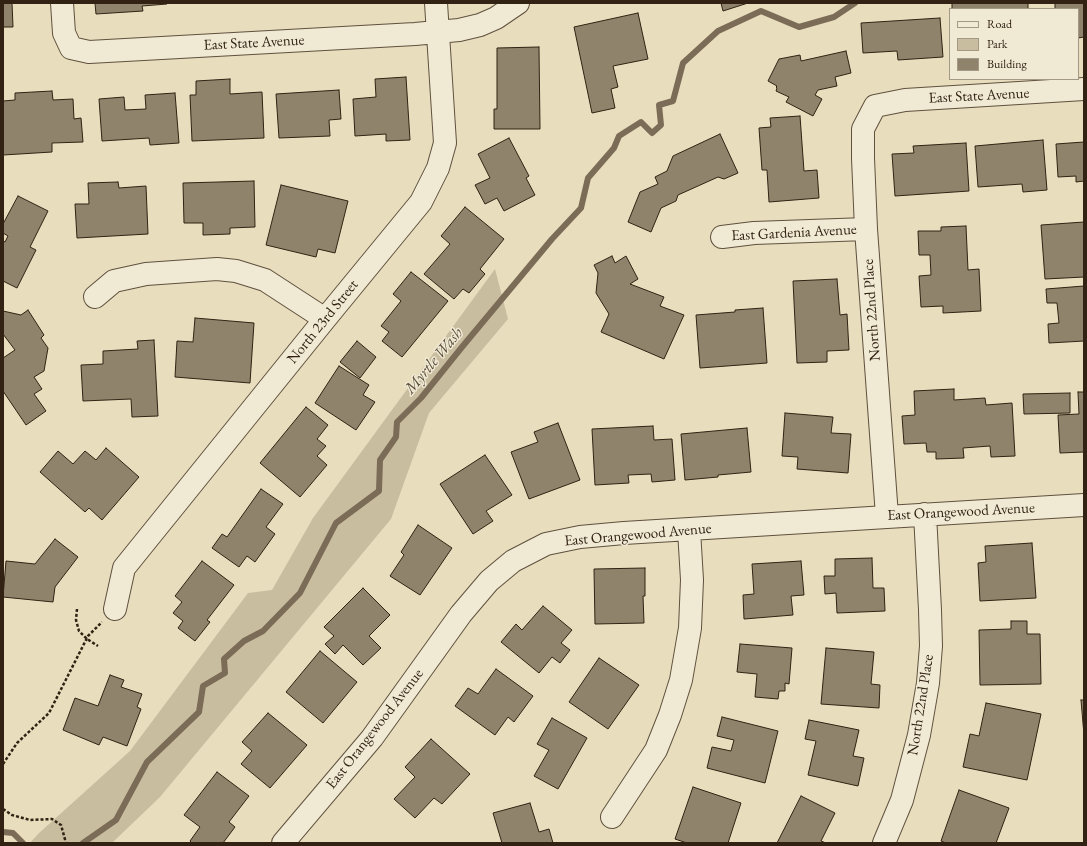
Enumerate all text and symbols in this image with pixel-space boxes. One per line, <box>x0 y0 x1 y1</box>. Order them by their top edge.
legend <box>949 8 1079 80</box>
text: Road <box>987 16 1012 32</box>
street label: East State Avenue <box>203 31 305 55</box>
text: Park <box>987 36 1007 52</box>
text: Building <box>987 56 1027 72</box>
street label: East State Avenue <box>928 84 1030 108</box>
street label: East Gardenia Avenue <box>731 221 857 245</box>
street label: North 22nd Place <box>859 258 885 362</box>
street label: North 23rd Street <box>284 276 362 368</box>
water label: Myrtle Wash <box>401 324 467 398</box>
street label: East Orangewood Avenue <box>887 499 1035 525</box>
street label: East Orangewood Avenue <box>564 520 712 550</box>
street label: North 22nd Place <box>904 653 938 757</box>
street label: East Orangewood Avenue <box>322 665 428 793</box>

